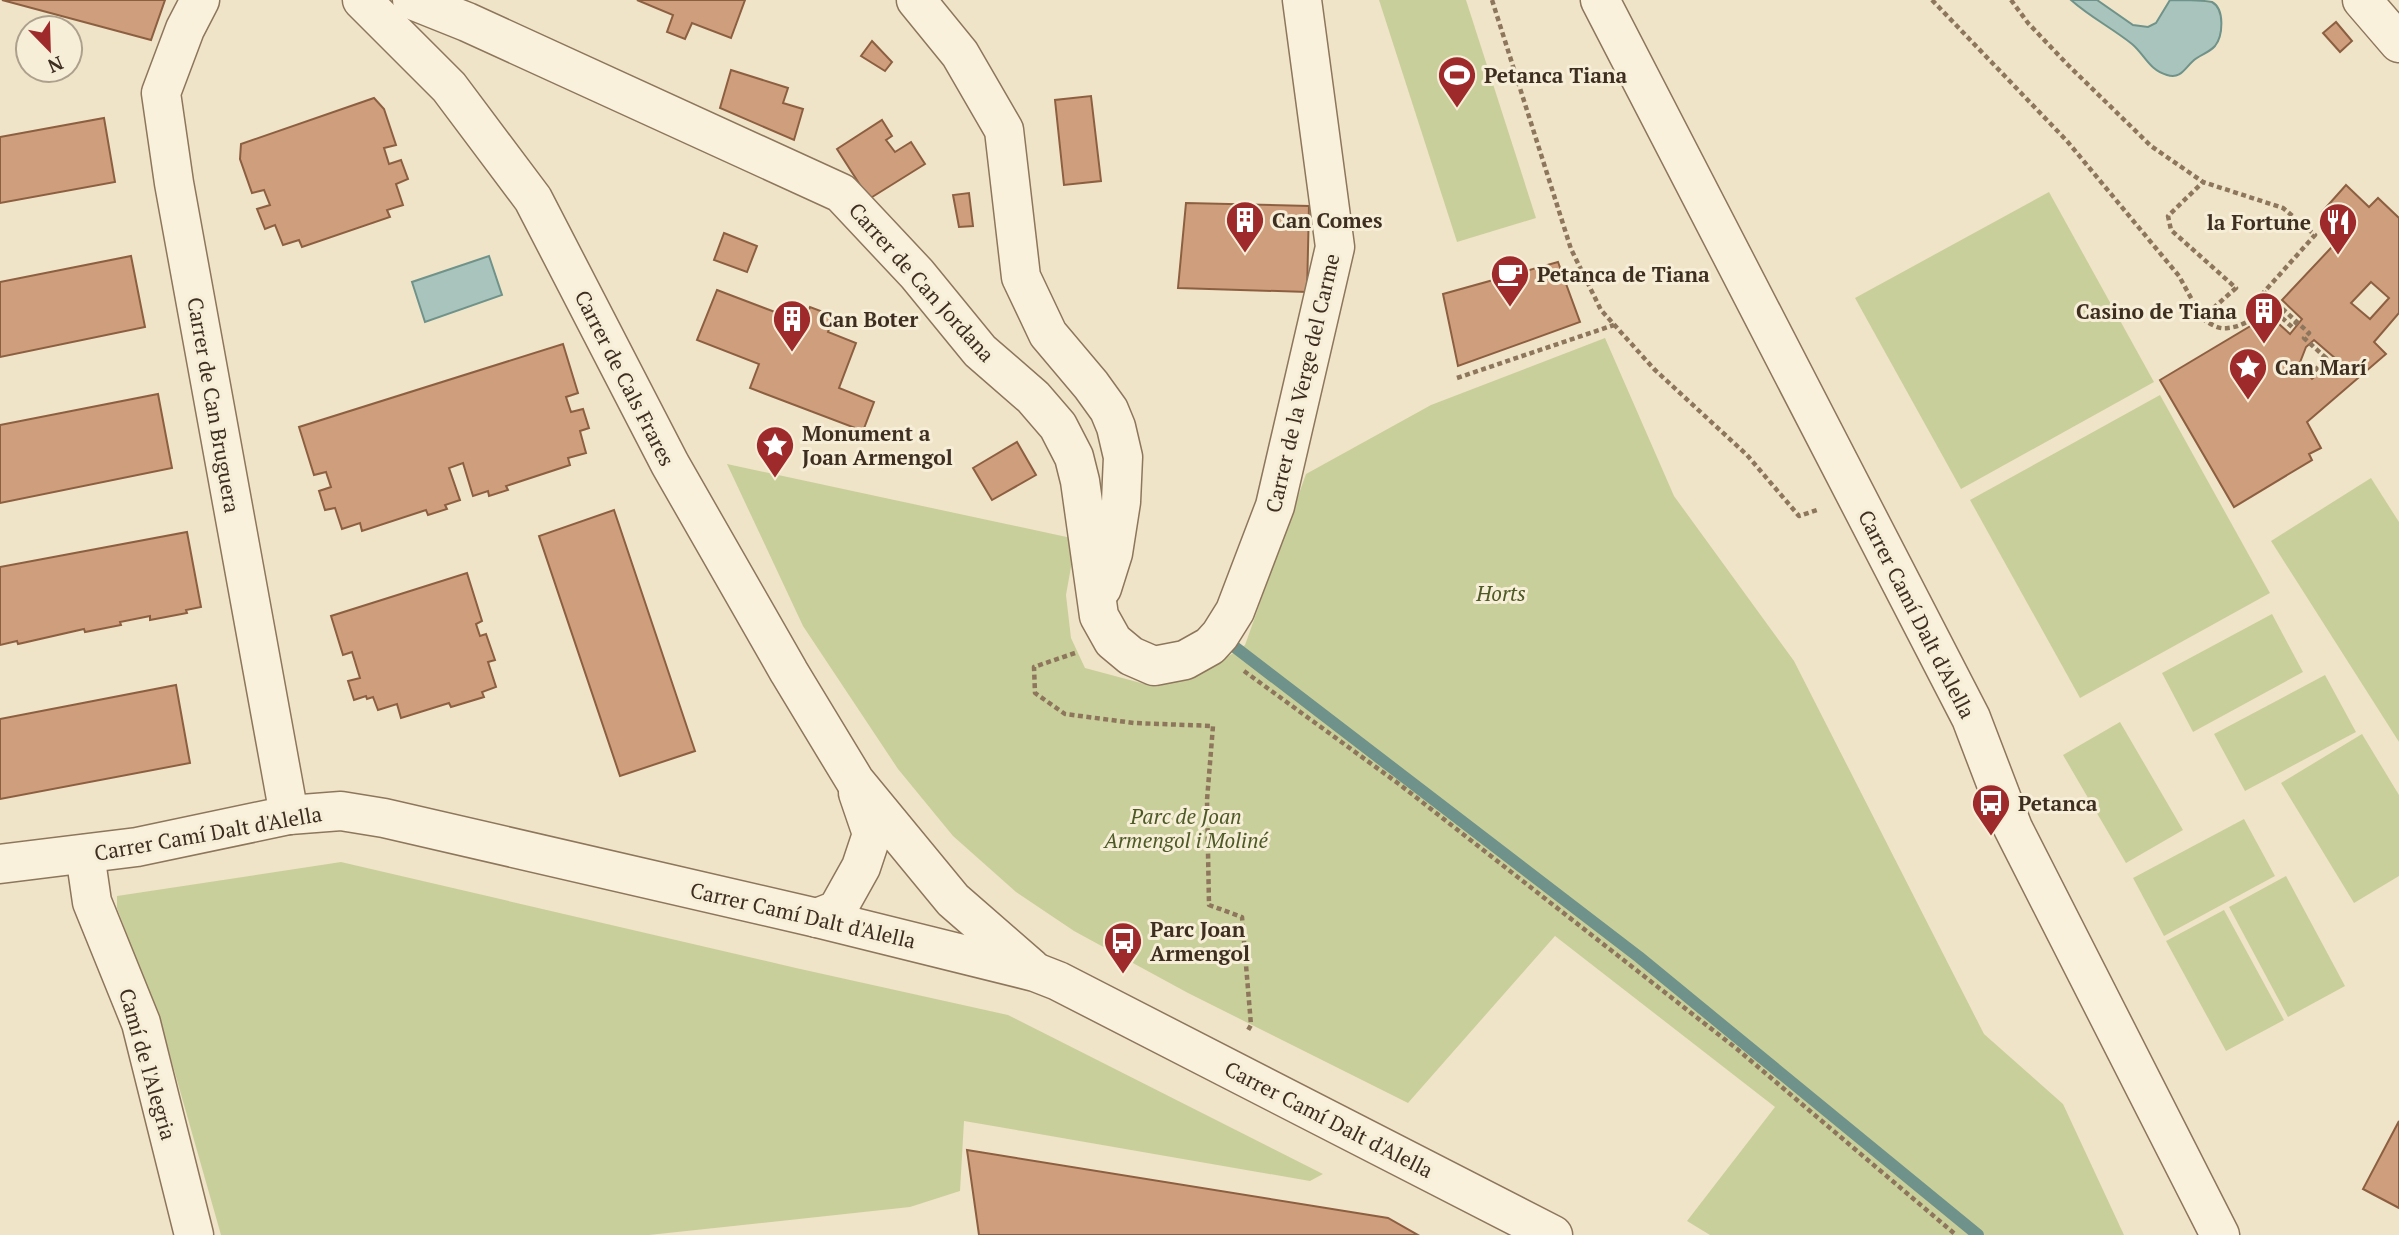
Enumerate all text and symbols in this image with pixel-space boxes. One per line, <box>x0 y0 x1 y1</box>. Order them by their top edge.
north arrow <box>14 14 84 84</box>
text: N <box>44 51 67 80</box>
sports icon: Petanca Tiana <box>1436 54 1478 109</box>
place label: Petanca Tiana <box>1484 61 1627 89</box>
street label: Carrer de Can Jordana <box>843 196 1001 368</box>
building icon: Can Comes <box>1224 199 1266 254</box>
restaurant icon: la Fortune <box>2317 201 2359 256</box>
place label: Can Comes <box>1272 206 1382 234</box>
place label: la Fortune <box>2207 208 2311 236</box>
street label: Carrer de la Verge del Carme <box>1259 251 1345 515</box>
cafe icon: Petanca de Tiana <box>1489 253 1531 308</box>
place label: Petanca de Tiana <box>1537 260 1710 288</box>
street label: Carrer de Cals Frares <box>569 285 681 471</box>
building icon: Casino de Tiana <box>2243 290 2285 345</box>
street label: Carrer de Can Bruguera <box>181 295 247 515</box>
place label: Casino de Tiana <box>2076 297 2237 325</box>
building icon: Can Boter <box>771 298 813 353</box>
place label: Can Boter <box>819 305 918 333</box>
place icon: Can Marí <box>2227 346 2269 401</box>
place label: Can Marí <box>2275 353 2367 381</box>
place label: Monument a Joan Armengol <box>802 419 953 471</box>
place icon: Monument a Joan Armengol <box>754 424 796 479</box>
street label: Carrer Camí Dalt d'Alella <box>1852 505 1982 723</box>
park label: Horts <box>1475 579 1526 607</box>
bus stop icon: Petanca <box>1970 782 2012 837</box>
place label: Petanca <box>2018 789 2098 817</box>
street label: Carrer Camí Dalt d'Alella <box>92 799 324 867</box>
park label: Parc de Joan Armengol i Moliné <box>1102 802 1268 854</box>
street label: Carrer Camí Dalt d'Alella <box>688 875 919 955</box>
place label: Parc Joan Armengol <box>1150 915 1250 967</box>
bus stop icon: Parc Joan Armengol <box>1102 920 1144 975</box>
street label: Camí de l'Alegria <box>113 985 183 1144</box>
street label: Carrer Camí Dalt d'Alella <box>1220 1054 1438 1184</box>

